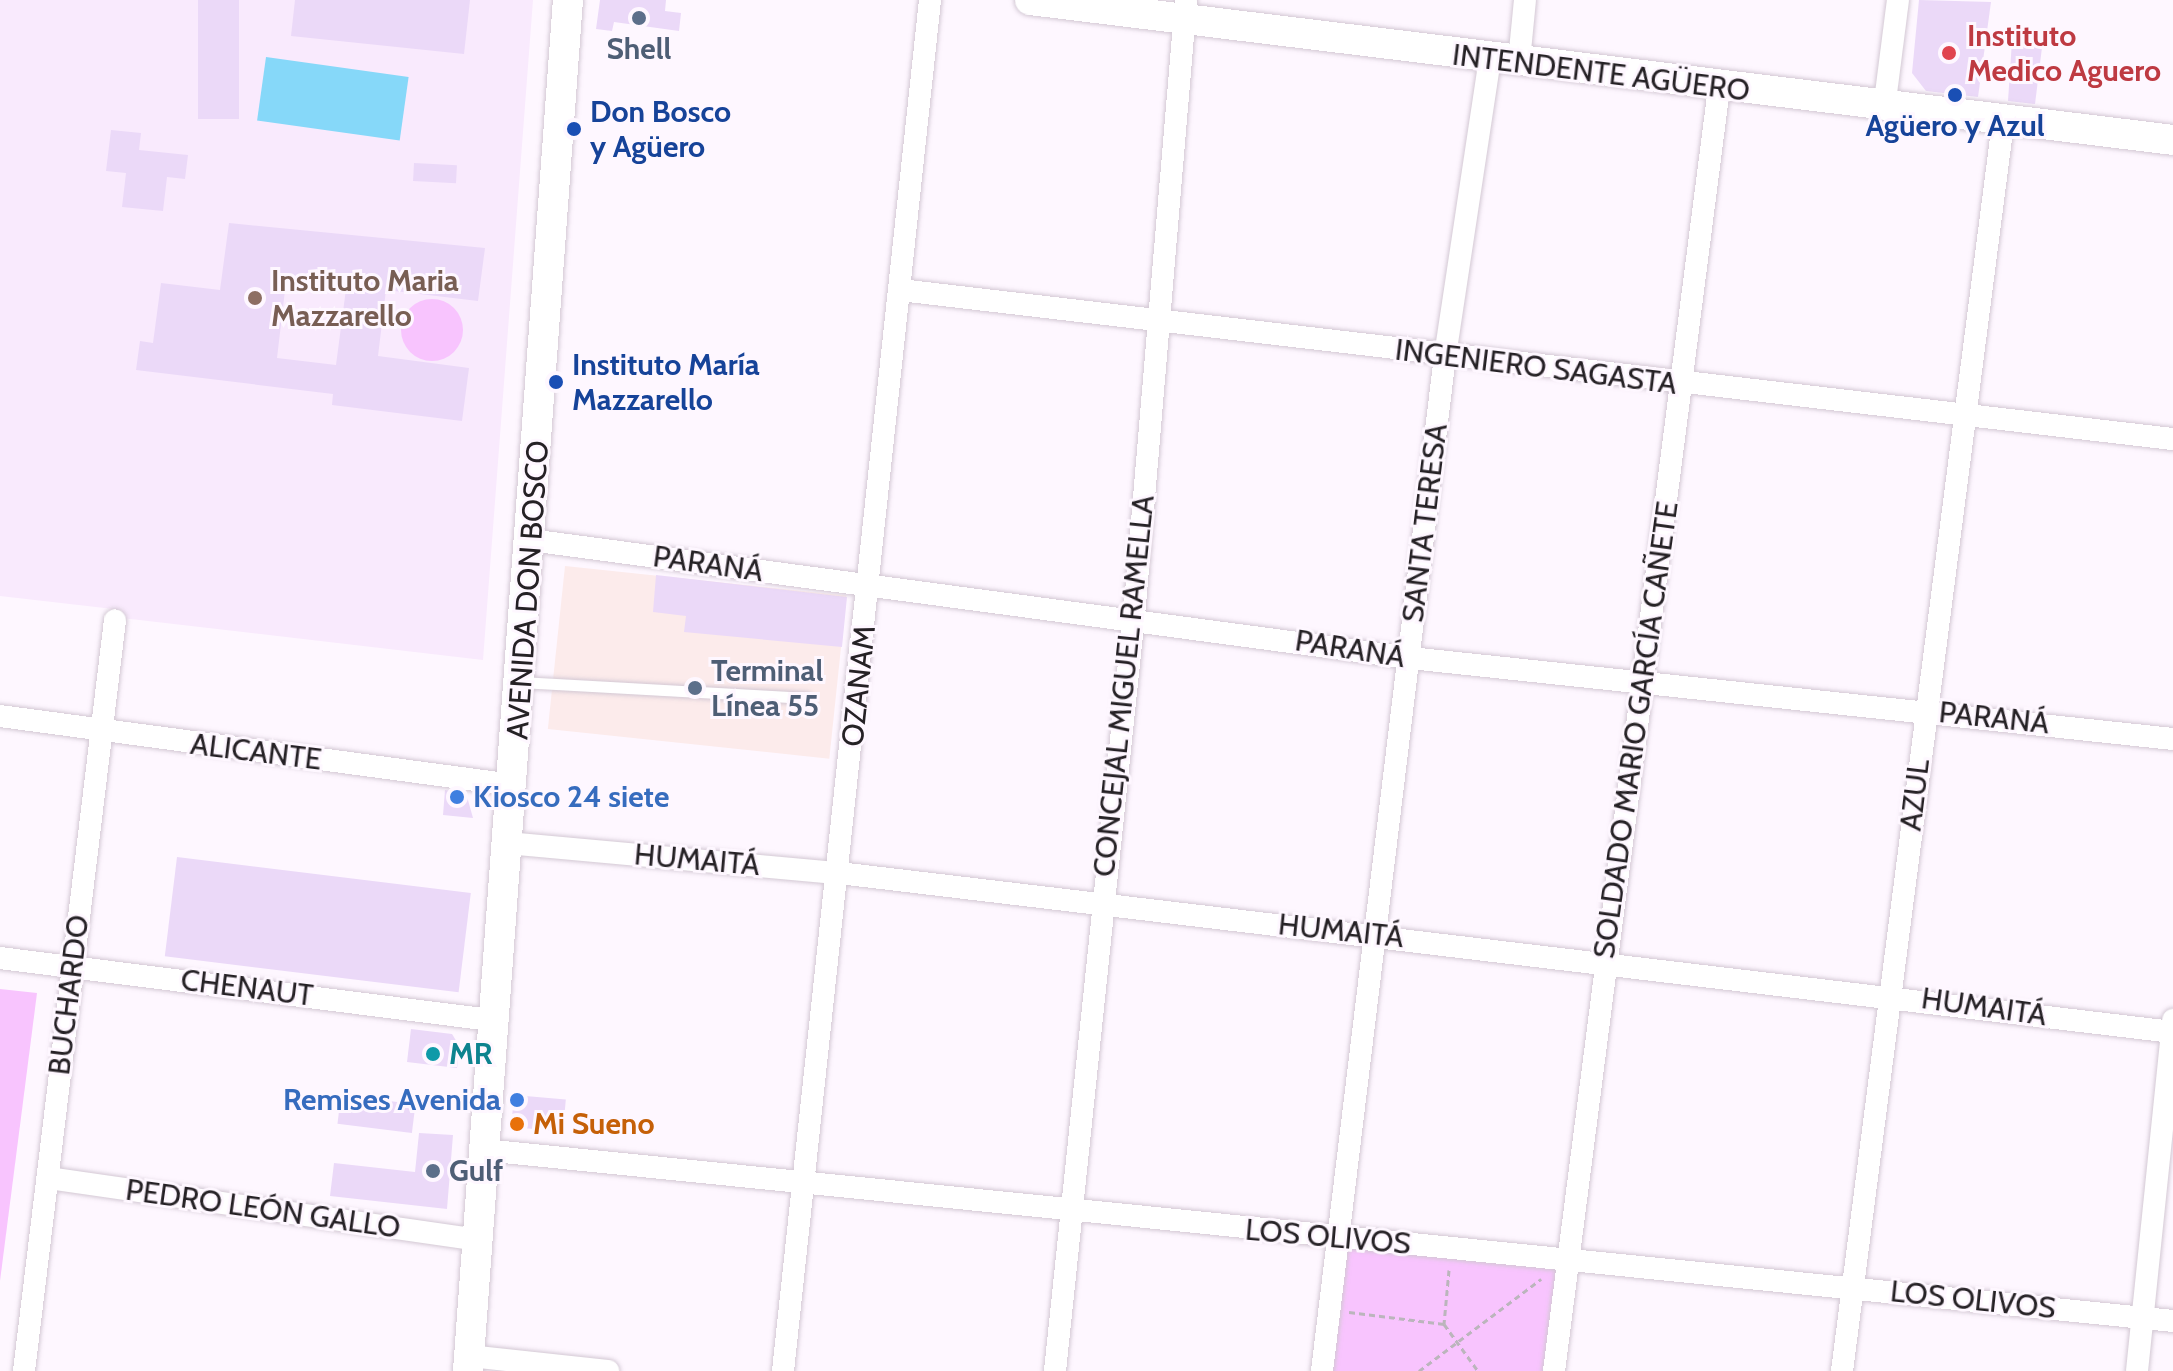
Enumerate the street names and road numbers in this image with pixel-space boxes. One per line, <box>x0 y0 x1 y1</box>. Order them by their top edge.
street label: INTENDENTE AGÜERO <box>1450 37 1752 109</box>
street label: INGENIERO SAGASTA <box>1393 332 1679 402</box>
street label: SANTA TERESA <box>1395 422 1455 624</box>
street label: AVENIDA DON BOSCO <box>500 439 556 741</box>
street label: CONCEJAL MIGUEL RAMELLA <box>1086 493 1162 879</box>
street label: SOLDADO MARIO GARCÍA CAÑETE <box>1586 499 1686 961</box>
street label: PARANÁ <box>651 538 765 590</box>
street label: PARANÁ <box>1293 623 1407 675</box>
street label: OZANAM <box>835 624 883 748</box>
street label: PARANÁ <box>1937 694 2051 742</box>
street label: ALICANTE <box>188 726 324 778</box>
street label: AZUL <box>1893 757 1937 833</box>
street label: HUMAITÁ <box>633 837 761 883</box>
street label: HUMAITÁ <box>1276 907 1406 955</box>
street label: BUCHARDO <box>41 913 97 1077</box>
street label: CHENAUT <box>179 962 315 1014</box>
street label: HUMAITÁ <box>1919 980 2049 1034</box>
street label: PEDRO LEÓN GALLO <box>123 1172 403 1246</box>
street label: LOS OLIVOS <box>1244 1212 1412 1262</box>
street label: LOS OLIVOS <box>1889 1273 2057 1327</box>

